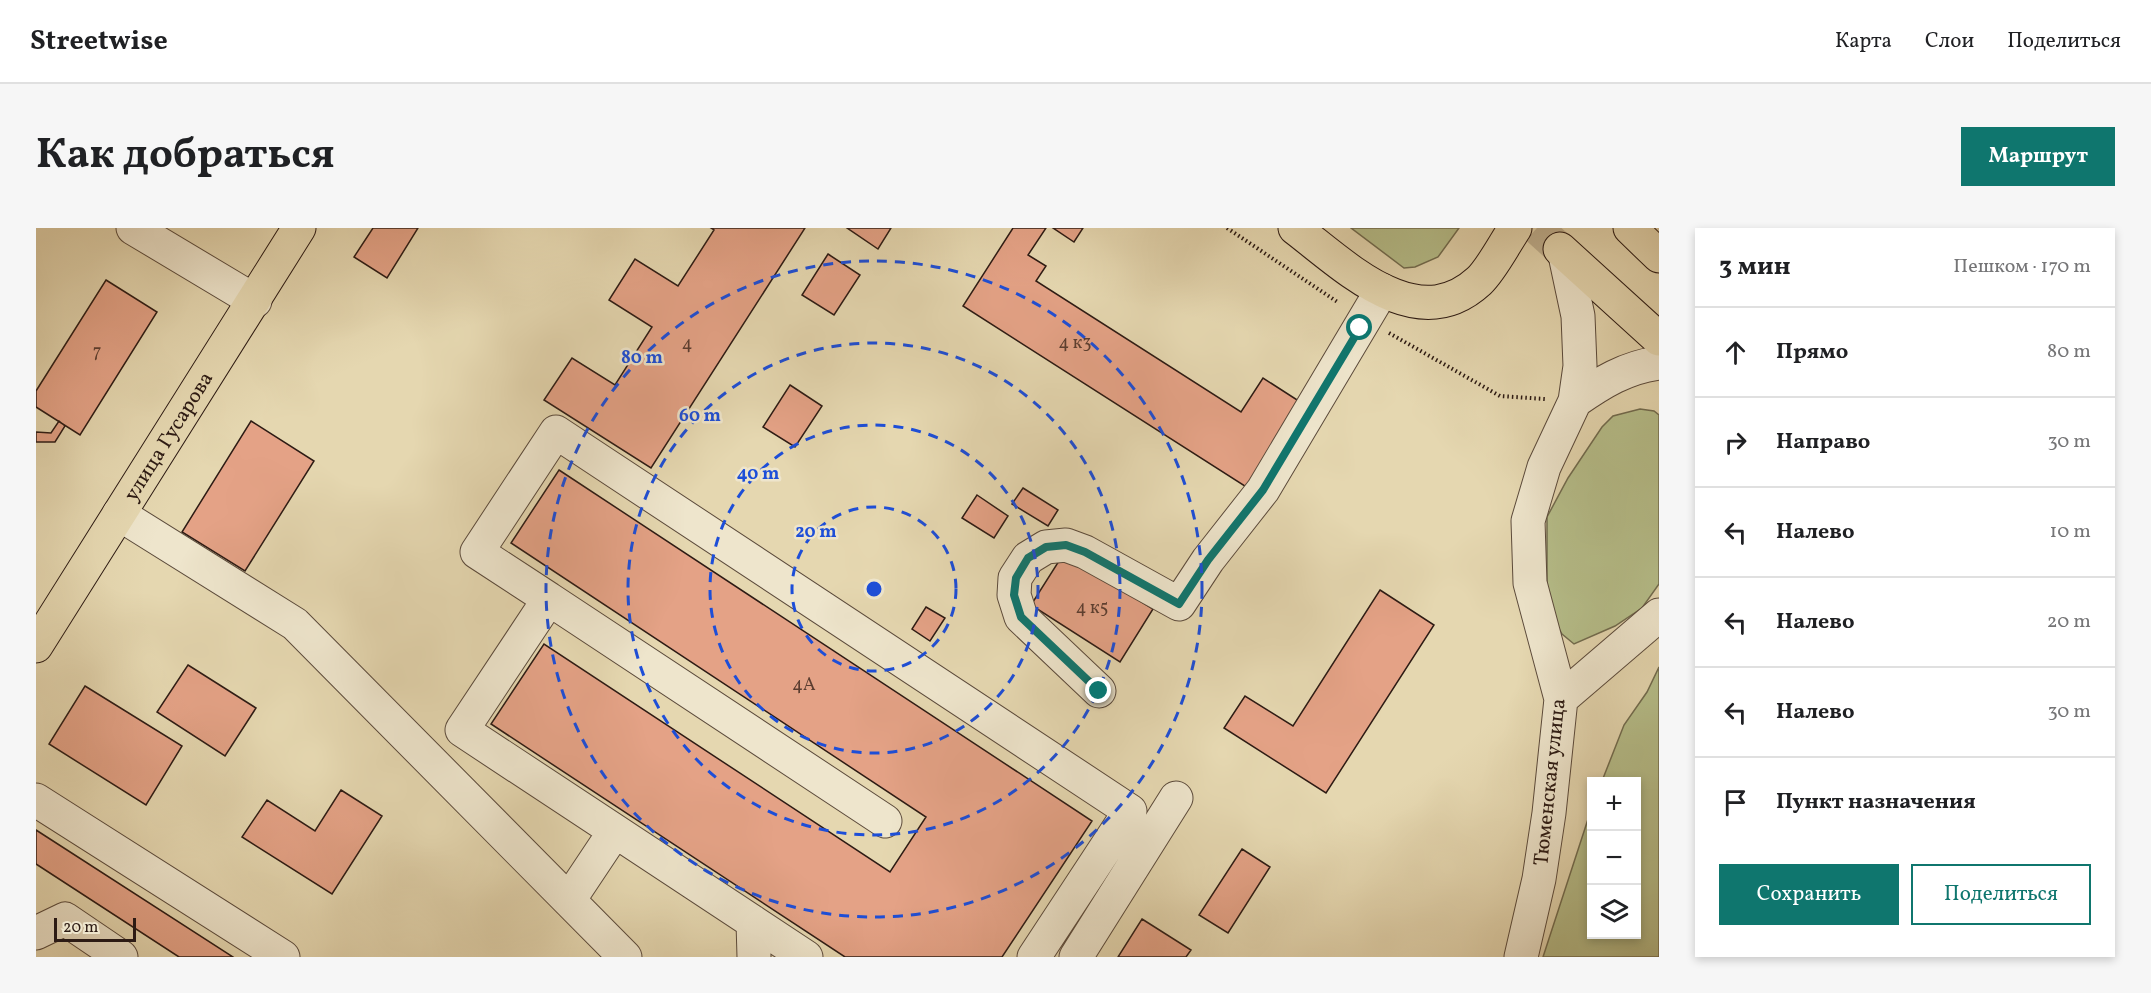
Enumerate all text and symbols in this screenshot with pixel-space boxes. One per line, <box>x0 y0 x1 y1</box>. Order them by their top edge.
text: Streetwise <box>30 22 168 61</box>
text: Карта <box>1835 27 1892 56</box>
text: Слои <box>1925 27 1974 56</box>
text: Поделиться <box>2007 27 2121 56</box>
text: Как добраться <box>36 127 335 186</box>
button: Маршрут <box>1961 127 2115 186</box>
text: 3 мин <box>1719 249 1791 285</box>
text: Пешком · 170 m <box>1953 253 2091 281</box>
route start <box>1346 314 1372 340</box>
house number: 4 к3 <box>1058 331 1092 356</box>
house number: 4 <box>682 332 692 357</box>
icon: ahead <box>1719 336 1752 369</box>
text: Прямо <box>1776 337 1848 368</box>
text: 80 m <box>2047 338 2091 366</box>
house number: 7 <box>93 340 101 365</box>
text: 80 m <box>621 346 663 371</box>
street label: улица Гусарова <box>118 366 221 507</box>
text: 60 m <box>679 404 721 429</box>
icon: right <box>1719 426 1752 459</box>
text: Направо <box>1776 427 1870 458</box>
text: 30 m <box>2047 428 2091 456</box>
text: 40 m <box>737 462 779 487</box>
icon: left <box>1719 516 1752 549</box>
text: Налево <box>1776 517 1855 548</box>
text: 10 m <box>2050 518 2091 546</box>
text: 20 m <box>795 520 837 545</box>
centre of rings <box>864 579 884 599</box>
house number: 4 к5 <box>1076 596 1108 621</box>
icon: left <box>1719 606 1752 639</box>
text: Налево <box>1776 607 1855 638</box>
text: 20 m <box>2047 608 2091 636</box>
house number: 4А <box>792 673 816 698</box>
route end <box>1085 677 1111 703</box>
icon: left <box>1719 696 1752 729</box>
street label: Тюменская улица <box>1527 697 1574 867</box>
text: Налево <box>1776 697 1855 728</box>
text: 30 m <box>2047 698 2091 726</box>
map controls <box>1587 777 1641 939</box>
button: + <box>1587 777 1641 831</box>
icon: arrive <box>1719 786 1752 819</box>
text: Пункт назначения <box>1776 787 1976 818</box>
button: − <box>1587 831 1641 885</box>
button: Сохранить <box>1719 864 1899 925</box>
button: Поделиться <box>1911 864 2091 925</box>
button: layers <box>1587 885 1641 939</box>
scale bar <box>54 915 136 942</box>
text: 20 m <box>63 917 98 939</box>

